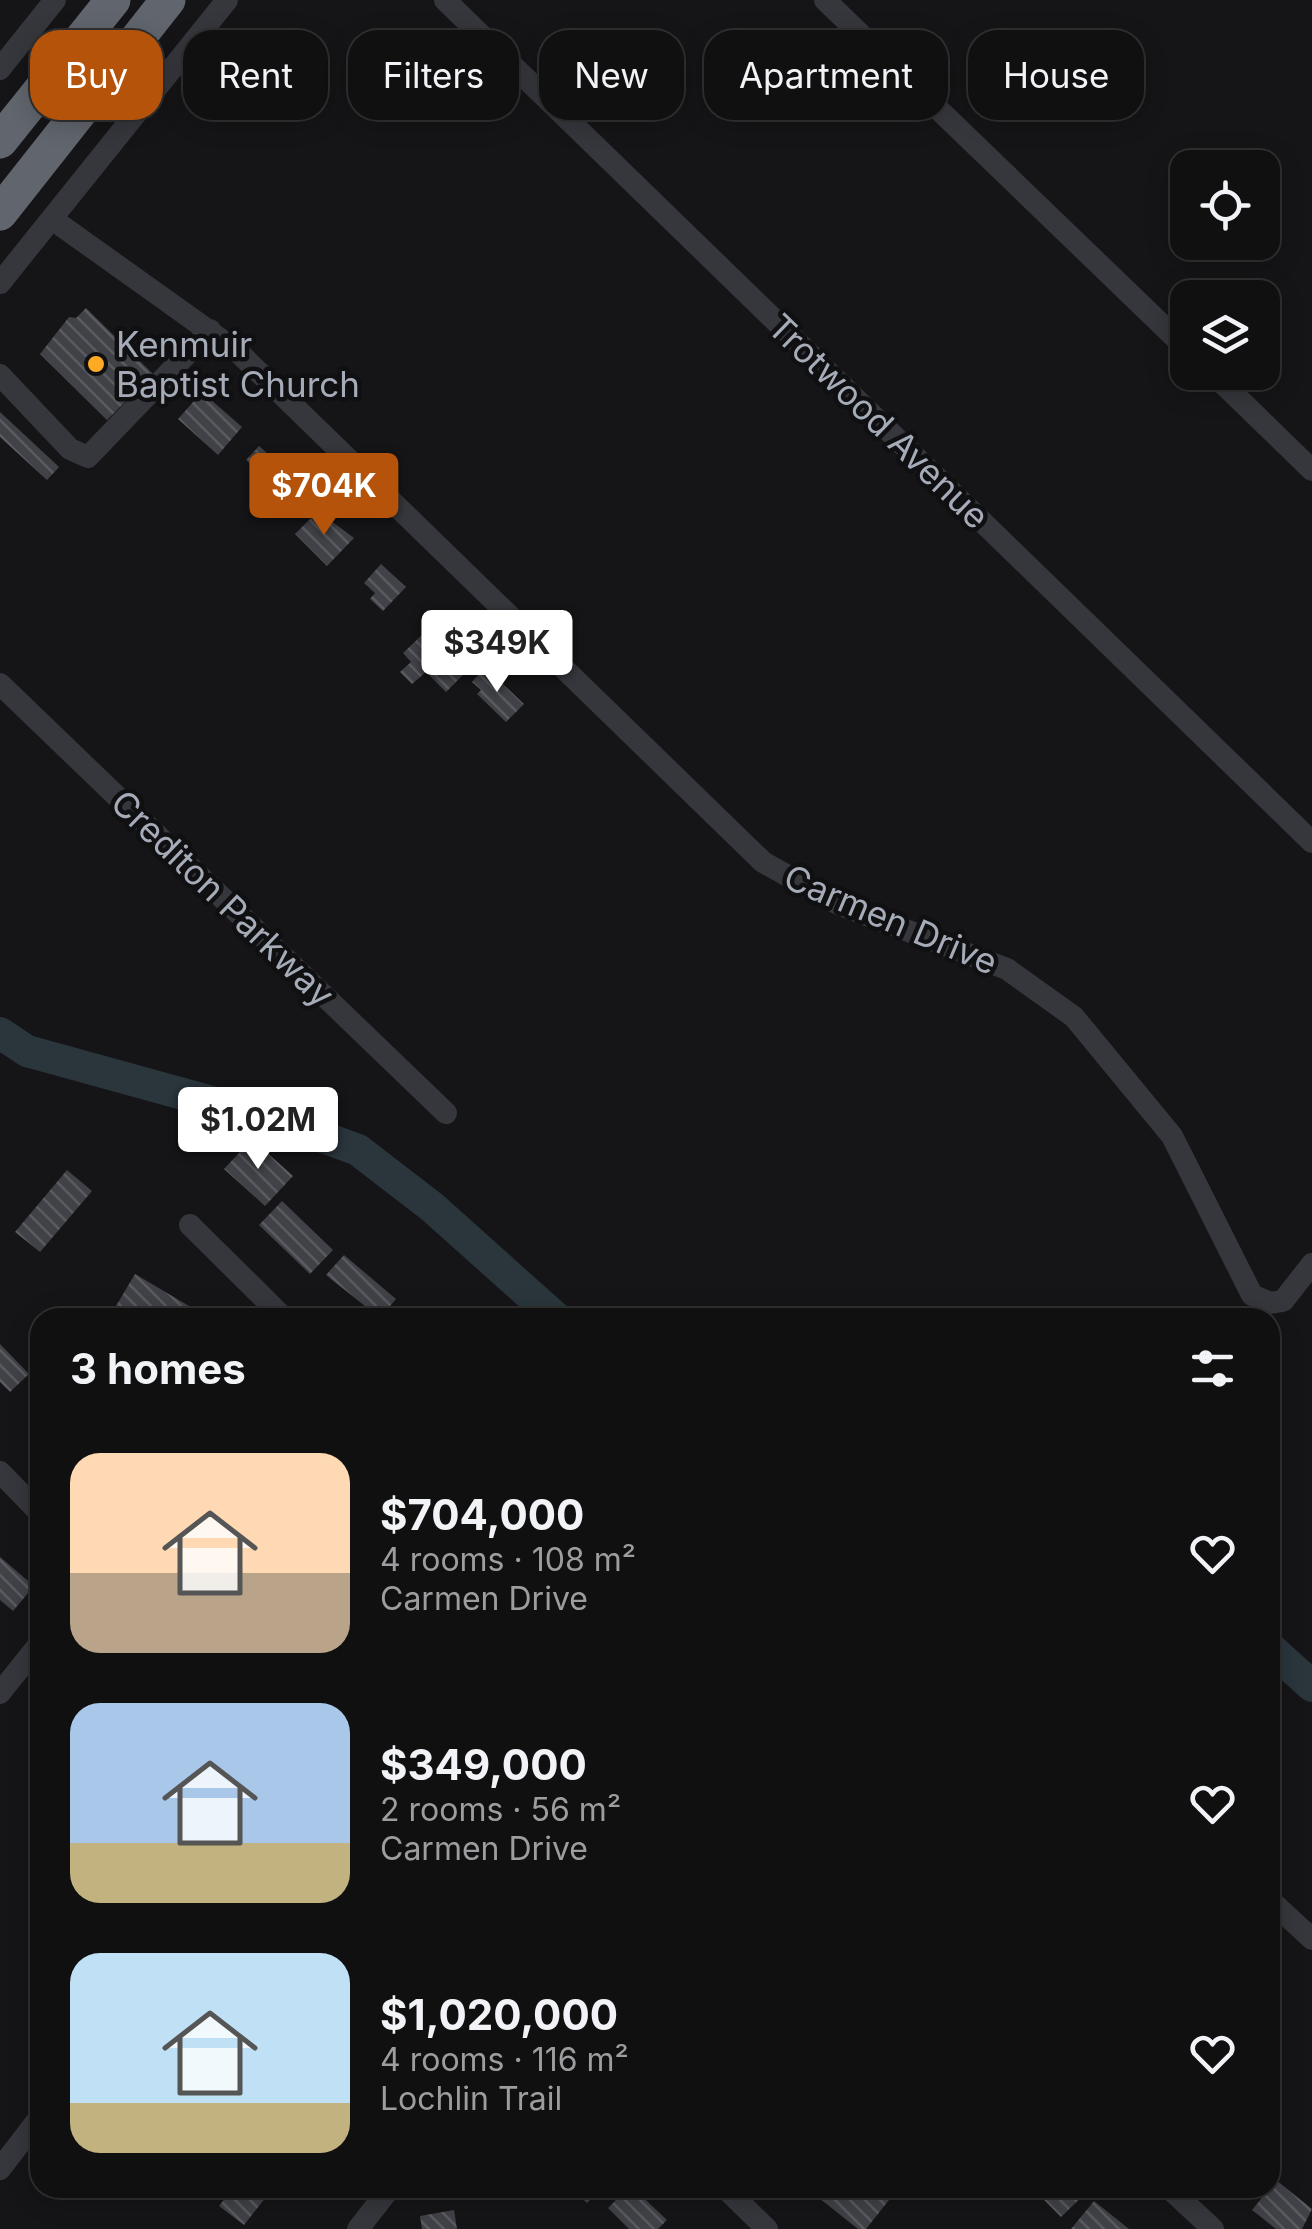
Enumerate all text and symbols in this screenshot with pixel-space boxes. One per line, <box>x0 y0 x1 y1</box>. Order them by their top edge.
chip: Buy <box>30 30 163 120</box>
chip: Rent <box>183 30 328 120</box>
chip: Filters <box>348 30 519 120</box>
chip: New <box>539 30 684 120</box>
chip: Apartment <box>704 30 948 120</box>
chip: House <box>968 30 1144 120</box>
map controls <box>1170 150 1280 390</box>
button: locate <box>1170 150 1280 260</box>
button: layers <box>1170 280 1280 390</box>
street label: Trotwood Avenue <box>760 305 998 537</box>
place label: Kenmuir Baptist Church <box>116 323 360 405</box>
marker: Kenmuir Baptist Church <box>85 353 107 375</box>
pin: $704K <box>254 453 394 538</box>
text: $704K <box>271 466 377 505</box>
pin: $349K <box>427 610 567 695</box>
text: $349K <box>443 623 551 662</box>
street label: Crediton Parkway <box>103 781 343 1015</box>
street label: Carmen Drive <box>778 855 1004 983</box>
pin: $1.02M <box>177 1087 339 1172</box>
text: $1.02M <box>200 1100 316 1139</box>
icon: filters <box>1185 1341 1240 1396</box>
text: 3 homes <box>70 1343 246 1394</box>
text: $704,000 <box>380 1489 584 1540</box>
icon: home <box>150 1493 270 1613</box>
icon: heart <box>1185 1526 1240 1581</box>
text: 4 rooms · 108 m² <box>380 1540 636 1579</box>
text: Carmen Drive <box>380 1579 588 1618</box>
text: $349,000 <box>380 1739 587 1790</box>
icon: home <box>150 1743 270 1863</box>
icon: heart <box>1185 1776 1240 1831</box>
text: 2 rooms · 56 m² <box>380 1790 621 1829</box>
text: Carmen Drive <box>380 1829 588 1868</box>
text: $1,020,000 <box>380 1989 618 2040</box>
icon: home <box>150 1993 270 2113</box>
icon: heart <box>1185 2026 1240 2081</box>
text: 4 rooms · 116 m² <box>380 2040 629 2079</box>
text: Lochlin Trail <box>380 2079 562 2118</box>

